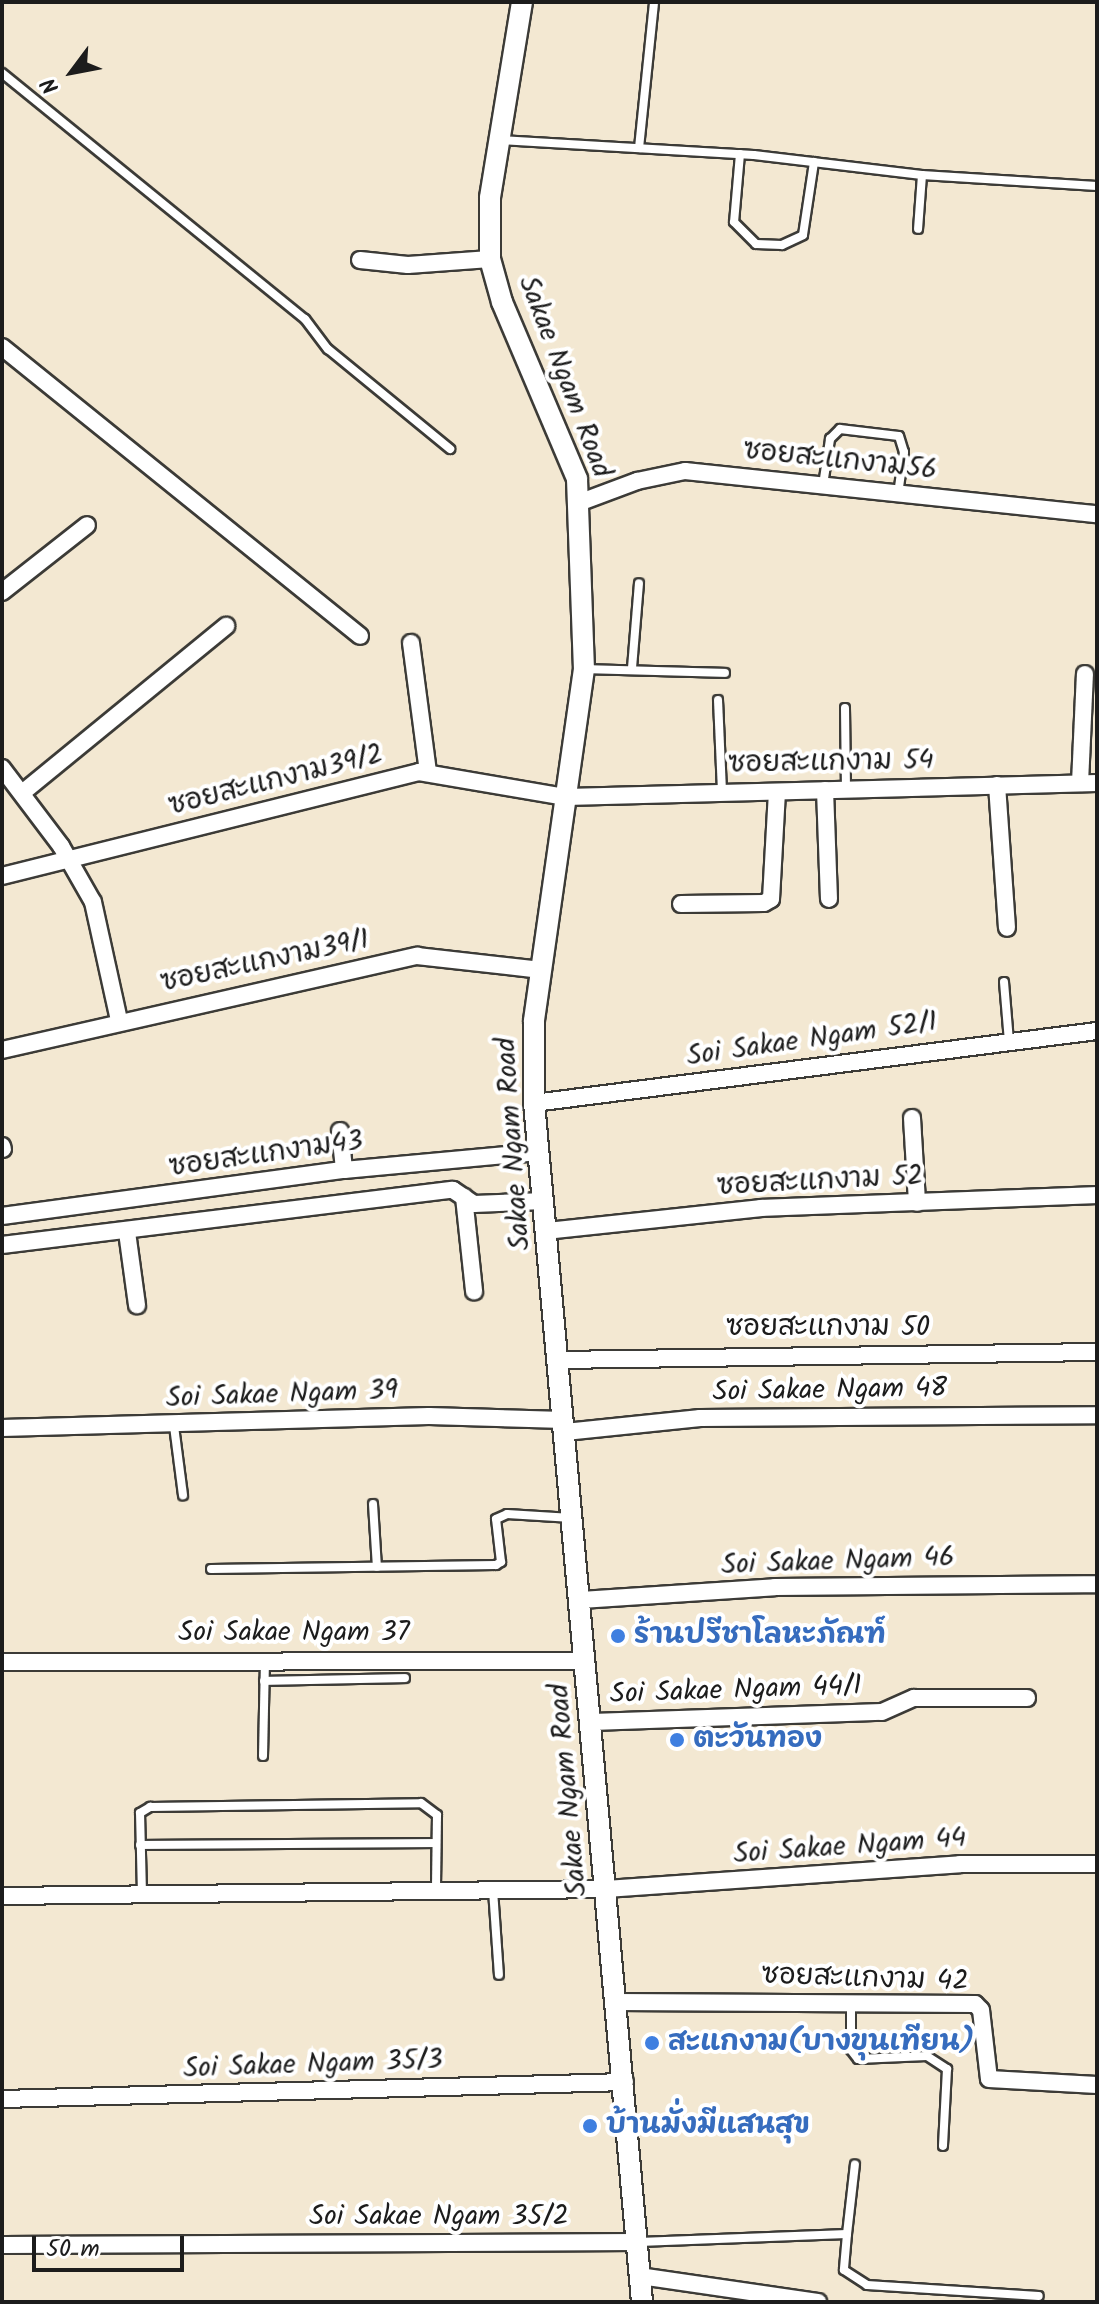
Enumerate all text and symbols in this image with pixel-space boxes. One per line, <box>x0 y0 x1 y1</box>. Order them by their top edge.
north arrow <box>32 32 112 112</box>
text: N <box>33 70 70 100</box>
street label: Sakae Ngam Road <box>510 271 618 483</box>
street label: ซอยสะแกงาม56 <box>741 434 939 488</box>
street label: ซอยสะแกงาม39/2 <box>165 738 387 824</box>
street label: ซอยสะแกงาม 54 <box>728 744 934 782</box>
street label: ซอยสะแกงาม39/1 <box>158 923 372 1001</box>
street label: Soi Sakae Ngam 52/1 <box>685 1006 939 1074</box>
street label: Sakae Ngam Road <box>490 1037 538 1251</box>
street label: ซอยสะแกงาม43 <box>167 1125 365 1185</box>
street label: ซอยสะแกงาม 52 <box>716 1160 924 1204</box>
street label: ซอยสะแกงาม 50 <box>726 1311 930 1345</box>
street label: Soi Sakae Ngam 48 <box>712 1372 948 1410</box>
street label: Soi Sakae Ngam 39 <box>165 1374 399 1416</box>
street label: Soi Sakae Ngam 46 <box>721 1541 955 1583</box>
street label: Soi Sakae Ngam 37 <box>178 1616 410 1650</box>
place label: ร้านปรีชาโลหะภัณฑ์ <box>634 1619 886 1653</box>
marker: ร้านปรีชาโลหะภัณฑ์ <box>609 1627 627 1645</box>
street label: Soi Sakae Ngam 44/1 <box>609 1670 863 1712</box>
street label: Sakae Ngam Road <box>543 1682 595 1898</box>
place label: ตะวันทอง <box>693 1723 822 1757</box>
marker: ตะวันทอง <box>668 1731 686 1749</box>
street label: Soi Sakae Ngam 44 <box>732 1822 968 1872</box>
street label: ซอยสะแกงาม 42 <box>761 1959 969 1999</box>
place label: สะแกงาม(บางขุนเทียน) <box>668 2026 975 2060</box>
marker: สะแกงาม(บางขุนเทียน) <box>643 2034 661 2052</box>
street label: Soi Sakae Ngam 35/3 <box>183 2044 443 2086</box>
place label: บ้านมั่งมีแสนสุข <box>606 2109 810 2143</box>
marker: บ้านมั่งมีแสนสุข <box>581 2117 599 2135</box>
street label: Soi Sakae Ngam 35/2 <box>309 2200 569 2234</box>
scale bar <box>36 2220 188 2270</box>
text: 50 m <box>46 2230 100 2269</box>

